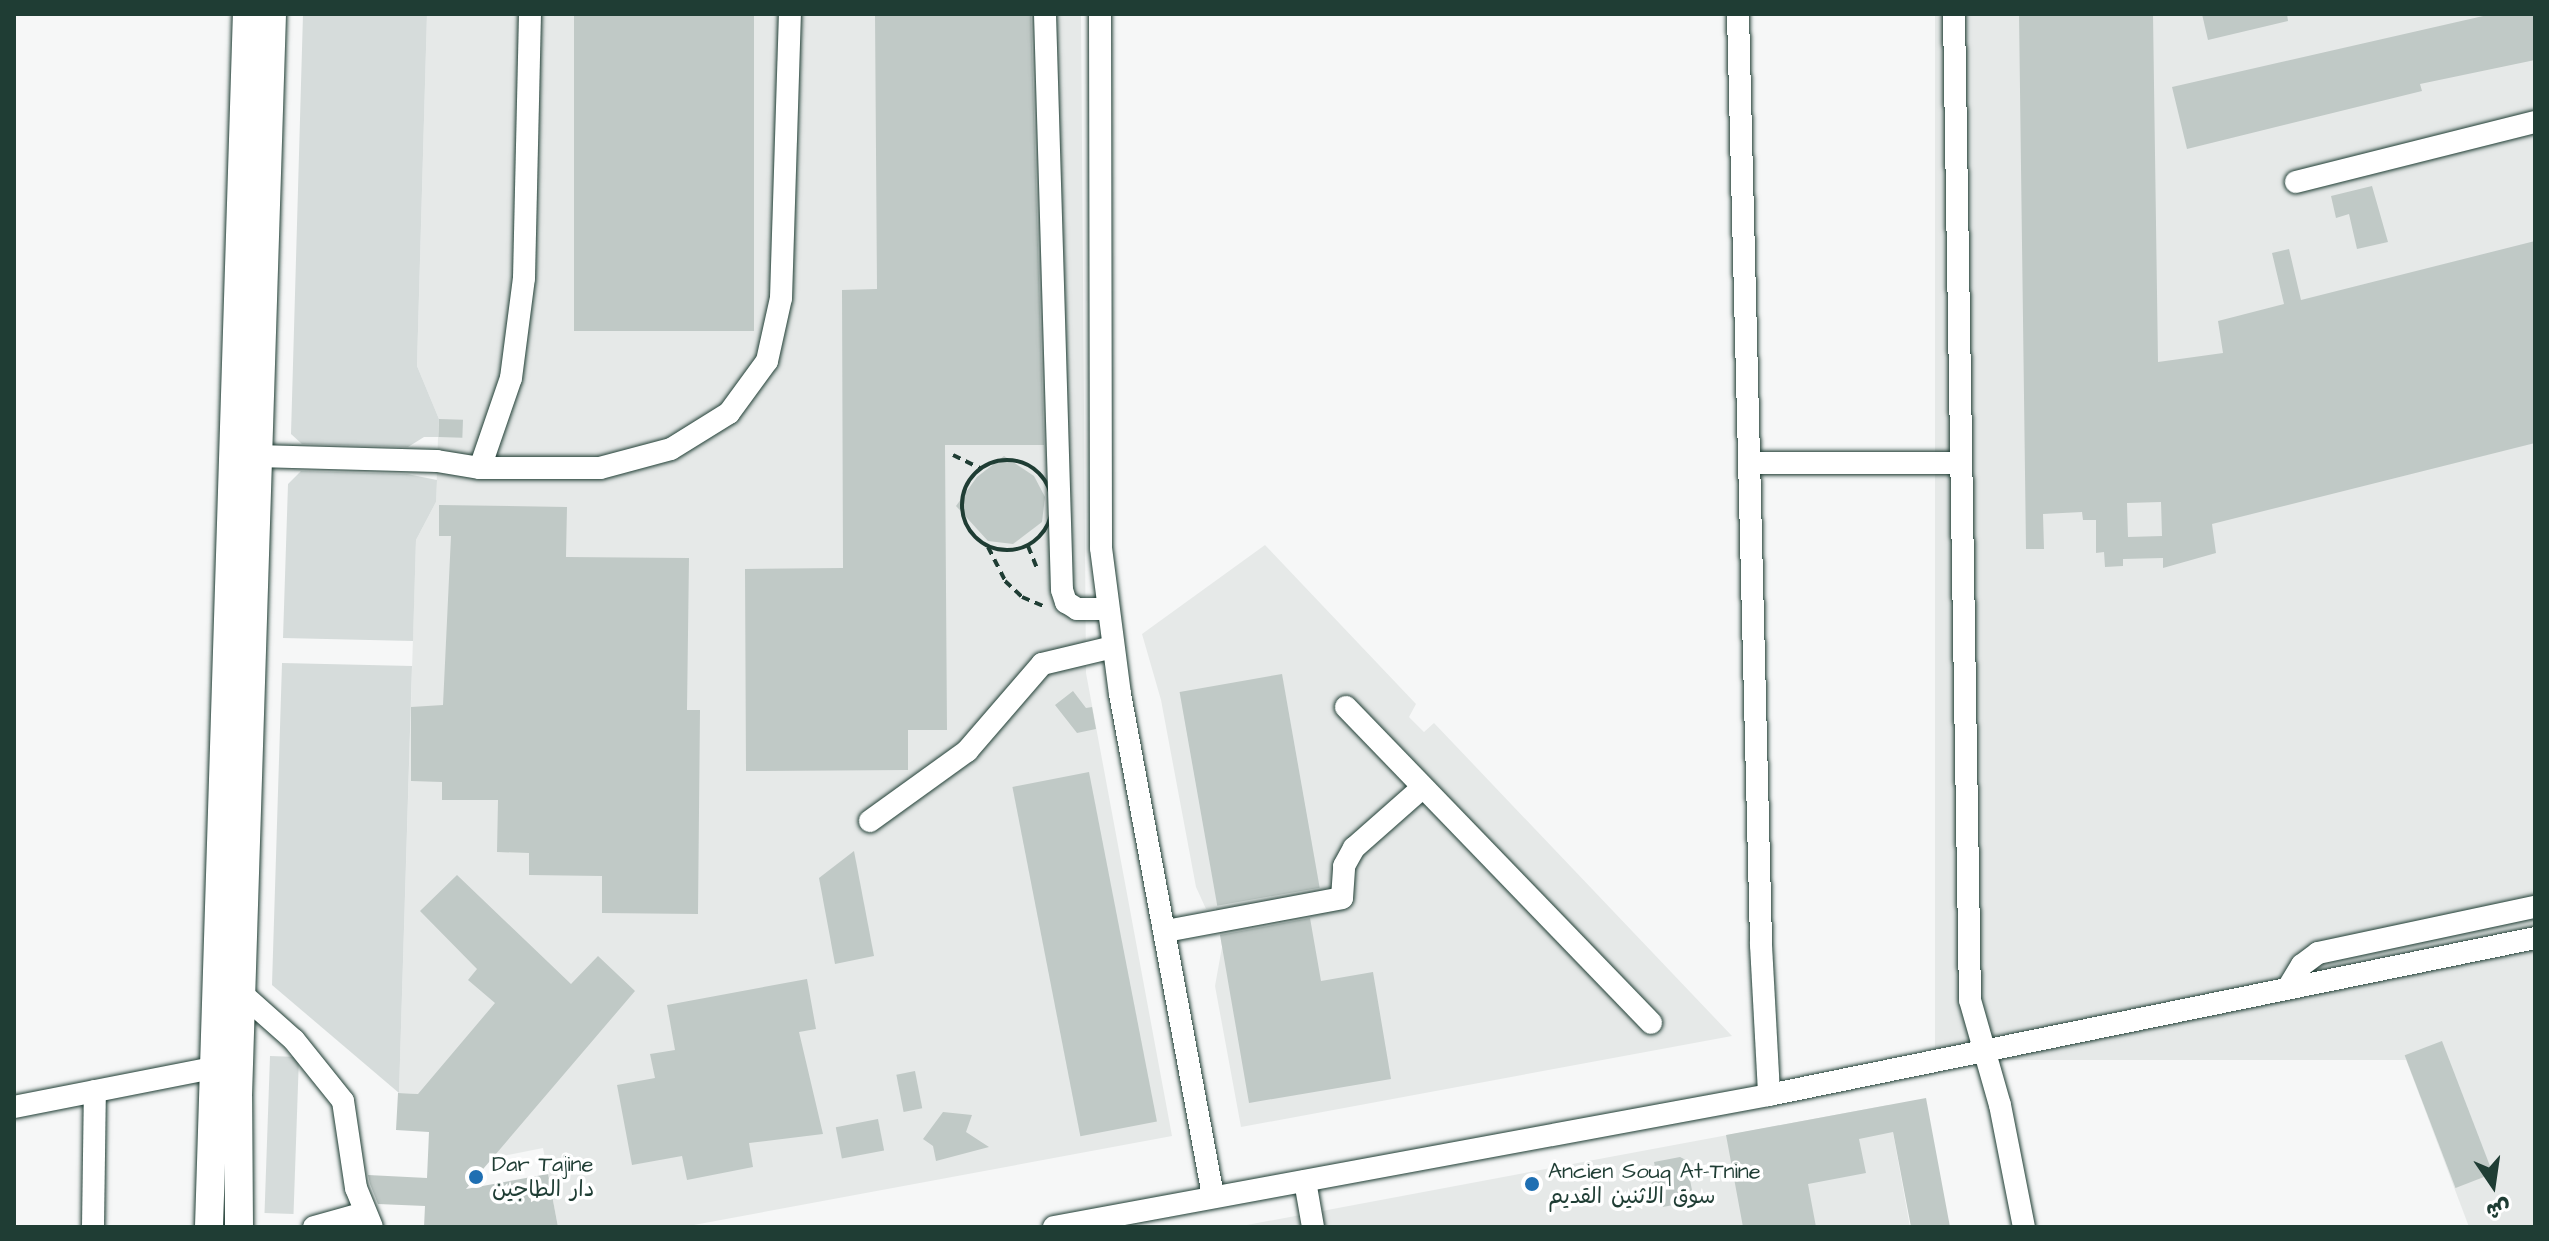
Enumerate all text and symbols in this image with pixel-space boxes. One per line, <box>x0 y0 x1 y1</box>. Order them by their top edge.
north arrow <box>2453 1145 2533 1225</box>
place label: Dar Tajine دار الطاجين <box>492 1151 594 1202</box>
place label: Ancien Souq At-Tnine سوق الاثنين القديم <box>1548 1158 1761 1210</box>
marker: Dar Tajine دار الطاجين <box>467 1168 485 1186</box>
marker: Ancien Souq At-Tnine سوق الاثنين القديم <box>1523 1175 1541 1193</box>
text: ش <box>2483 1191 2514 1227</box>

